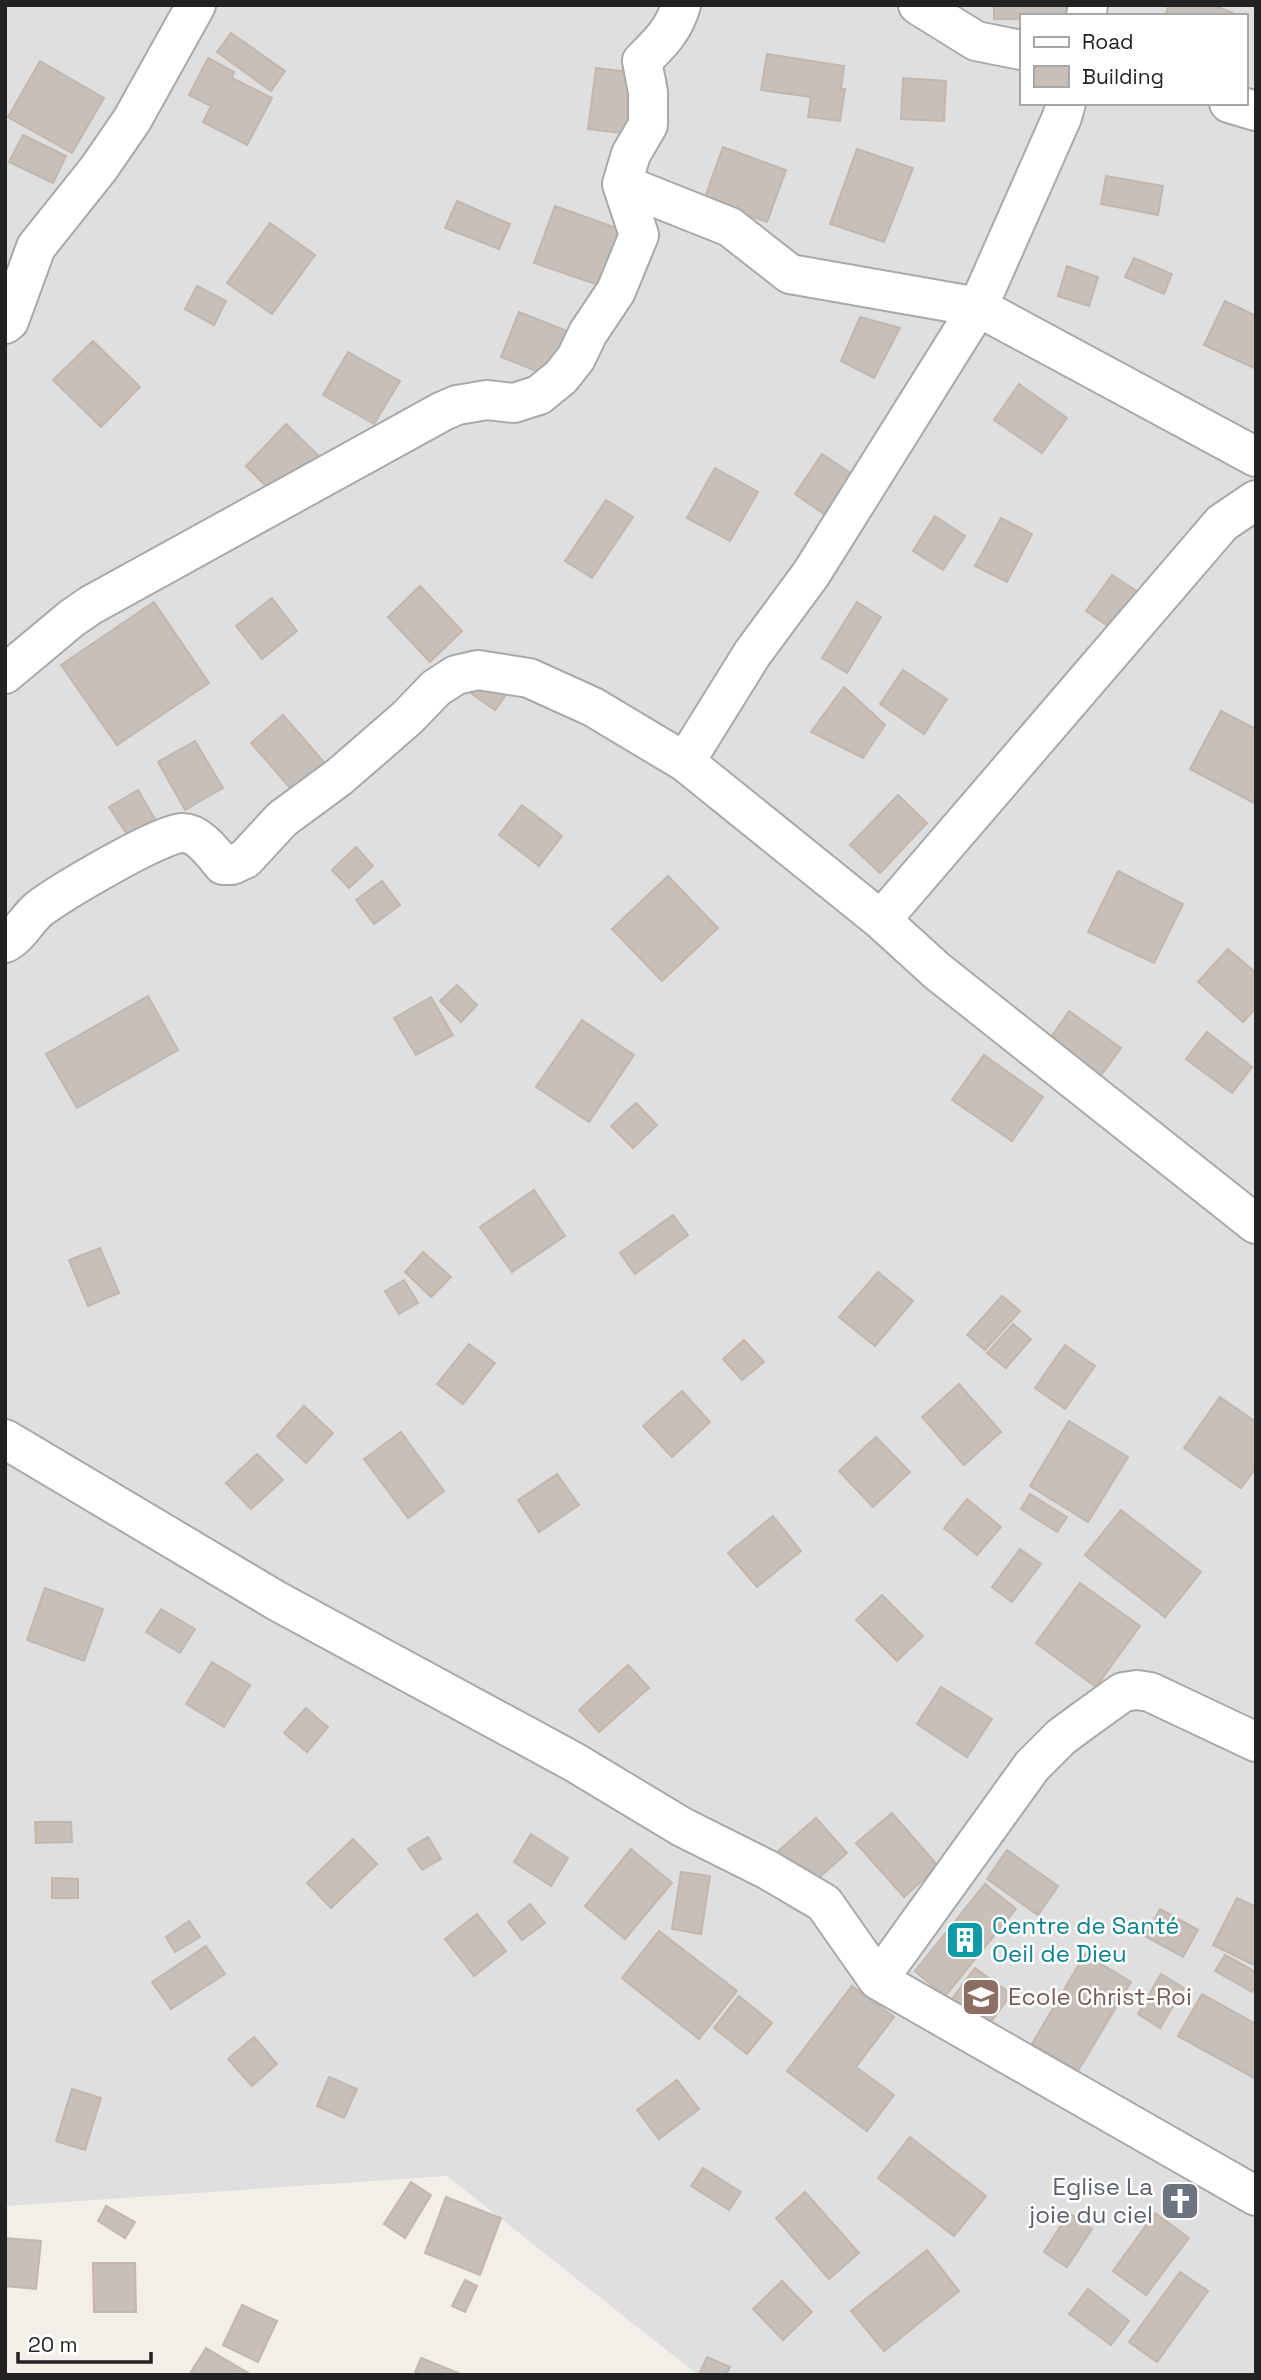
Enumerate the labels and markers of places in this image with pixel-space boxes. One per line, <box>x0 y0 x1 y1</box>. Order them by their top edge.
place label: Centre de Santé Oeil de Dieu <box>992 1910 1180 1969</box>
building icon: Centre de Santé Oeil de Dieu <box>944 1919 986 1961</box>
school or university icon: Ecole Christ-Roi <box>960 1976 1002 2018</box>
place label: Ecole Christ-Roi <box>1008 1981 1192 2012</box>
place label: Eglise La joie du ciel <box>1028 2171 1153 2230</box>
church icon: Eglise La joie du ciel <box>1159 2180 1201 2222</box>

